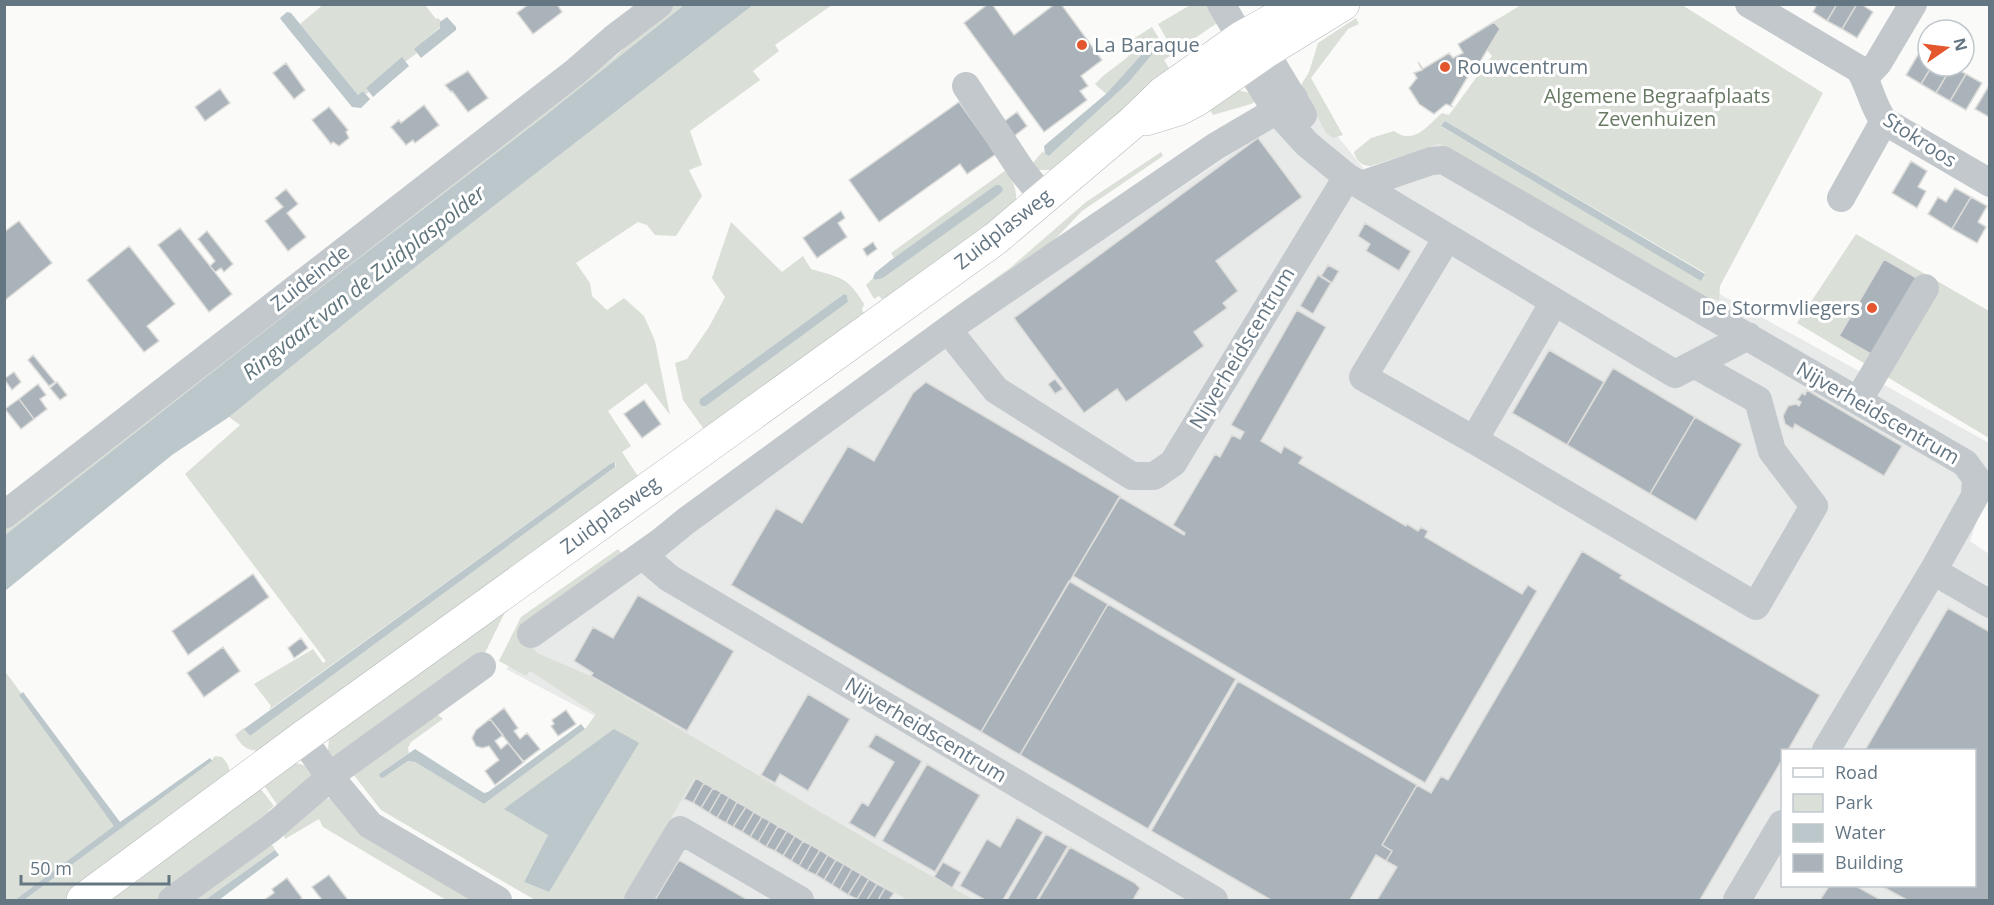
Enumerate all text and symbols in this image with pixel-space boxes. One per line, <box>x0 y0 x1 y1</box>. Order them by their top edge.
north arrow <box>1916 18 1976 78</box>
place label: La Baraque <box>1094 31 1200 58</box>
text: N <box>1948 35 1973 53</box>
marker: La Baraque <box>1075 38 1089 52</box>
place label: Rouwcentrum <box>1457 53 1588 80</box>
marker: Rouwcentrum <box>1438 60 1452 74</box>
park label: Algemene Begraafplaats Zevenhuizen <box>1544 82 1770 132</box>
street label: Stokroos <box>1878 106 1962 173</box>
water label: Ringvaart van de Zuidplaspolder <box>236 178 491 386</box>
street label: Zuidplasweg <box>948 182 1057 275</box>
street label: Zuideinde <box>265 238 355 317</box>
street label: Nijverheidscentrum <box>1183 262 1301 434</box>
place label: De Stormvliegers <box>1701 294 1860 321</box>
marker: De Stormvliegers <box>1865 301 1879 315</box>
street label: Nijverheidscentrum <box>1792 355 1965 470</box>
street label: Zuidplasweg <box>555 469 665 560</box>
street label: Nijverheidscentrum <box>840 671 1012 789</box>
legend <box>1781 749 1976 887</box>
text: Road <box>1835 760 1878 784</box>
text: Park <box>1835 790 1873 814</box>
text: Water <box>1835 820 1886 844</box>
scale bar <box>21 848 170 886</box>
text: Building <box>1835 850 1903 874</box>
text: 50 m <box>30 856 72 880</box>

